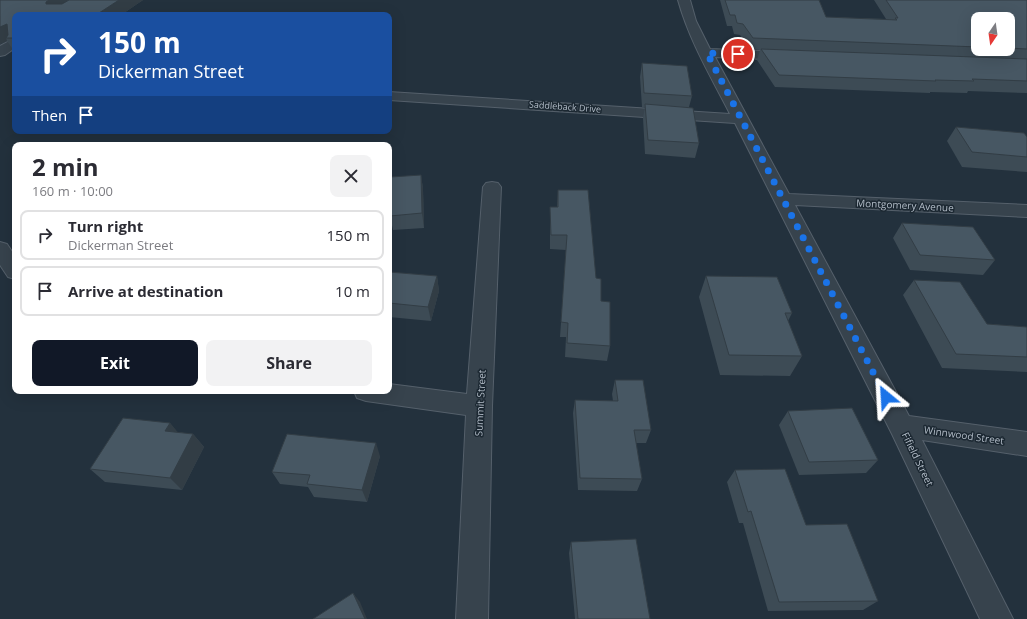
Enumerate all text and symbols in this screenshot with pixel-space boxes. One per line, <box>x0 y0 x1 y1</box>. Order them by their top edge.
north arrow <box>971 12 1015 56</box>
map controls <box>971 12 1015 56</box>
text: 150 m <box>98 23 181 61</box>
icon: right <box>32 28 84 80</box>
pin <box>721 37 755 71</box>
icon: arrive <box>727 43 749 65</box>
text: Dickerman Street <box>98 59 244 83</box>
street label: Saddleback Drive <box>529 97 602 116</box>
icon: arrive <box>75 104 97 126</box>
text: Then <box>32 105 67 125</box>
text: 2 min <box>32 150 99 183</box>
button: close <box>330 155 372 197</box>
text: 160 m · 10:00 <box>32 182 113 200</box>
street label: Montgomery Avenue <box>856 195 954 215</box>
text: Turn right <box>68 216 143 236</box>
icon: right <box>34 224 56 246</box>
text: 150 m <box>326 225 370 245</box>
text: Dickerman Street <box>68 236 173 254</box>
icon: arrive <box>34 280 56 302</box>
text: Arrive at destination <box>68 281 223 301</box>
text: 10 m <box>335 281 370 301</box>
button: Exit <box>32 340 198 386</box>
button: Share <box>206 340 372 386</box>
street label: Summit Street <box>471 369 489 437</box>
position arrow <box>865 376 907 418</box>
street label: Winnwood Street <box>923 422 1005 448</box>
street label: Fifield Street <box>899 430 937 489</box>

